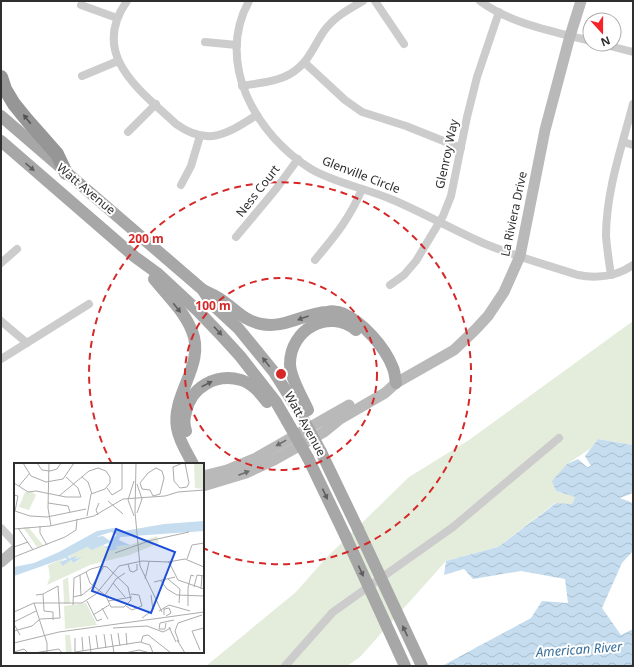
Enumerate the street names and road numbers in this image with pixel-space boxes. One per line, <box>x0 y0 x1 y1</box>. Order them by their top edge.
street label: Glenroy Way <box>431 117 462 190</box>
street label: Glenville Circle <box>320 152 403 197</box>
street label: Watt Avenue <box>53 159 119 218</box>
street label: Ness Court <box>232 160 284 220</box>
street label: La Riviera Drive <box>496 169 531 258</box>
street label: Watt Avenue <box>281 388 330 459</box>

